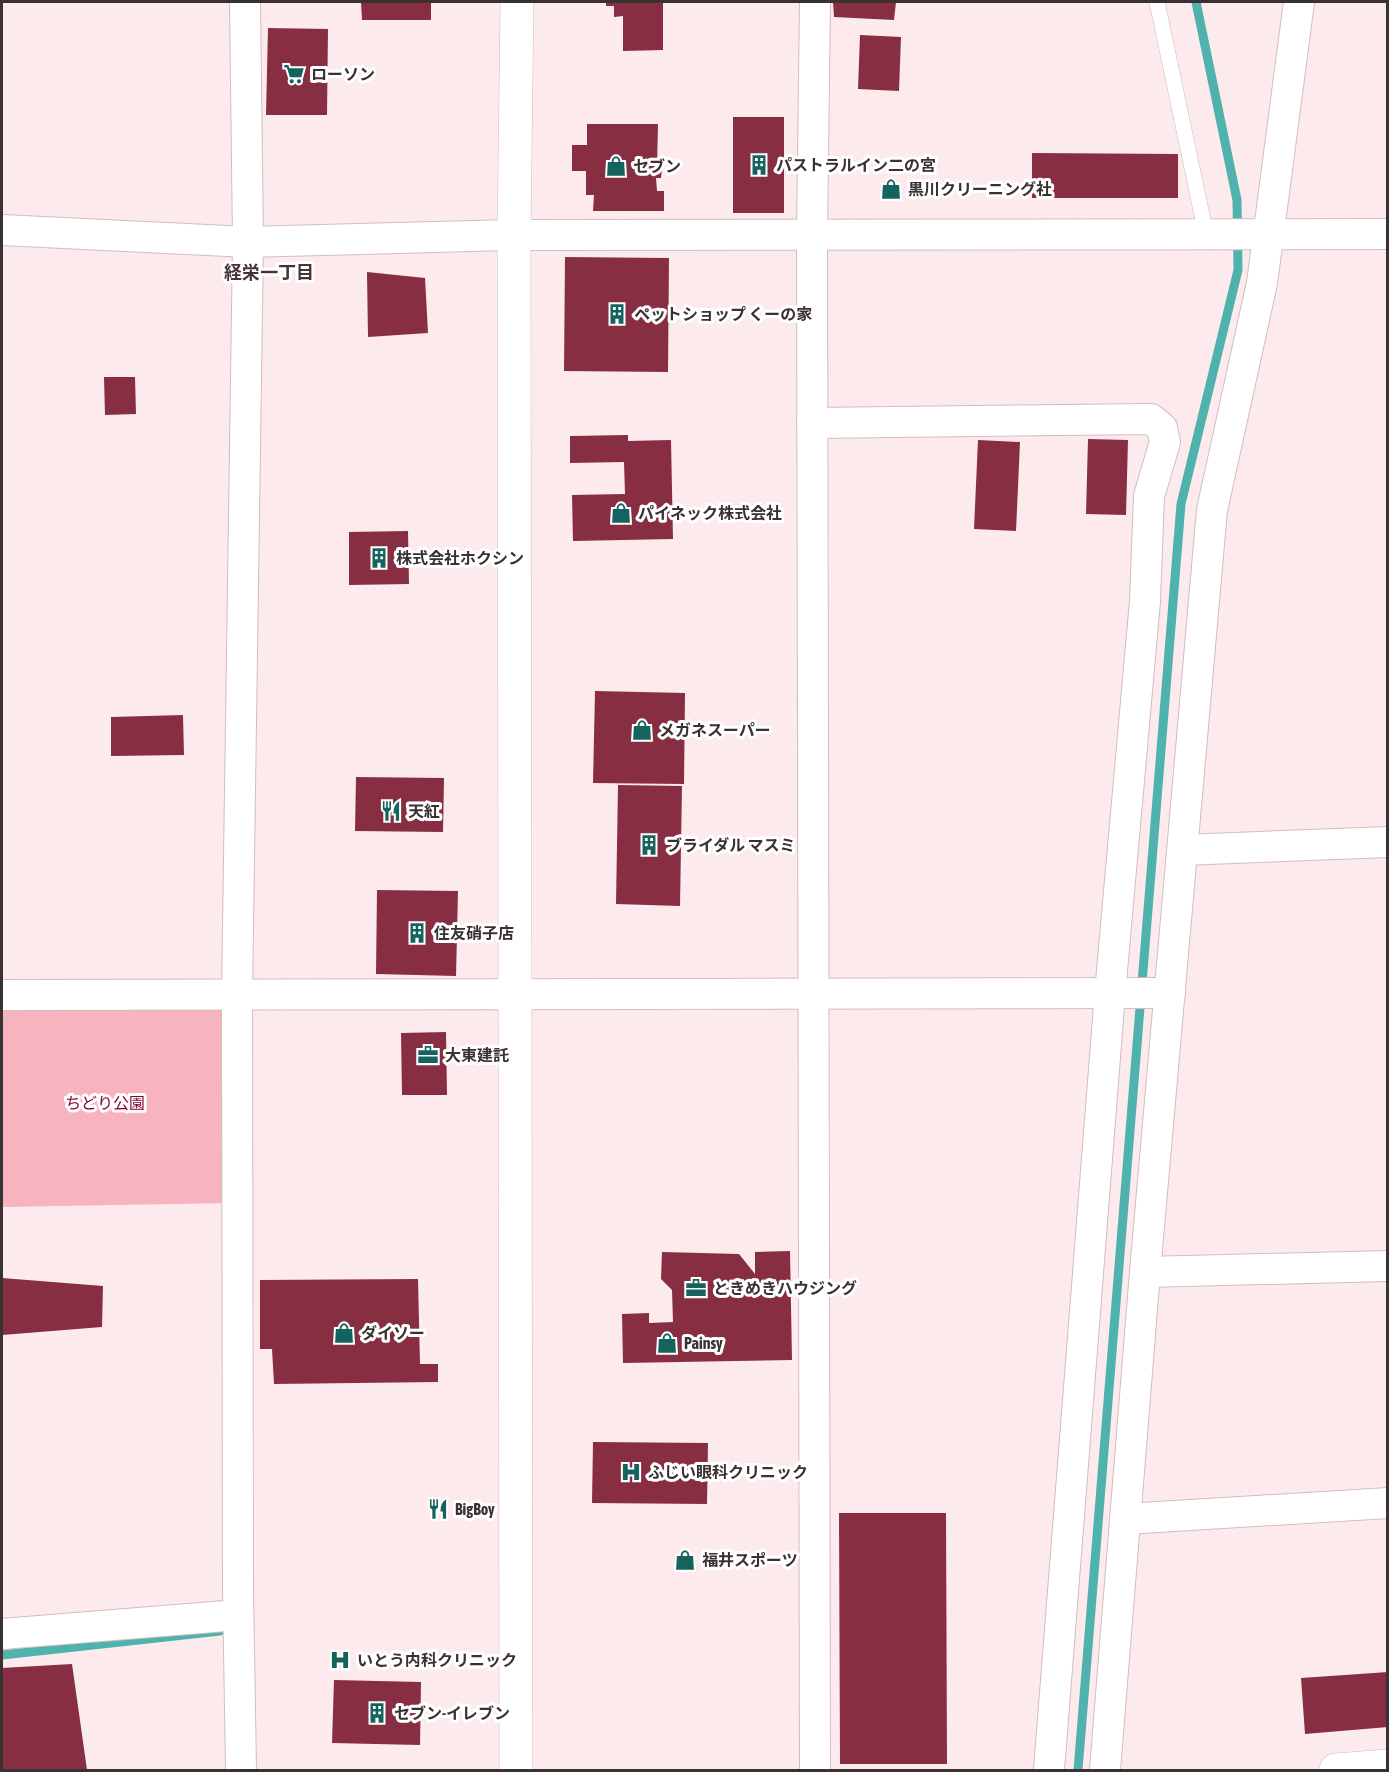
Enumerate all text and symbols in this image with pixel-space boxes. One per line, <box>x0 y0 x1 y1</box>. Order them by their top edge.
supermarket icon: ローソン <box>282 62 306 86</box>
place label: ローソン <box>311 65 375 83</box>
building icon: パストラルイン二の宮 <box>747 153 771 177</box>
shop icon: セブン <box>604 154 628 178</box>
place label: パストラルイン二の宮 <box>776 156 936 174</box>
place label: セブン <box>633 157 681 175</box>
shop icon: 黒川クリーニング社 <box>879 177 903 201</box>
place label: 黒川クリーニング社 <box>908 180 1052 198</box>
district label: 経栄一丁目 <box>224 262 314 283</box>
building icon: ペットショップ くーの家 <box>605 302 629 326</box>
place label: ペットショップ くーの家 <box>634 305 812 323</box>
shop icon: パイネック株式会社 <box>609 501 633 525</box>
place label: パイネック株式会社 <box>638 504 782 522</box>
building icon: 株式会社ホクシン <box>367 546 391 570</box>
place label: 株式会社ホクシン <box>396 549 524 567</box>
shop icon: メガネスーパー <box>630 718 654 742</box>
place label: メガネスーパー <box>659 721 771 739</box>
restaurant icon: 天紅 <box>379 799 403 823</box>
place label: 天紅 <box>408 802 440 820</box>
building icon: ブライダル マスミ <box>637 833 661 857</box>
place label: ブライダル マスミ <box>666 836 796 854</box>
building icon: 住友硝子店 <box>405 921 429 945</box>
place label: 住友硝子店 <box>433 924 514 942</box>
office icon: 大東建託 <box>416 1043 440 1067</box>
place label: 大東建託 <box>445 1046 509 1064</box>
park label: ちどり公園 <box>65 1094 145 1112</box>
office icon: ときめきハウジング <box>684 1276 708 1300</box>
place label: ときめきハウジング <box>713 1279 857 1297</box>
shop icon: ダイソー <box>332 1321 356 1345</box>
place label: ダイソー <box>361 1324 425 1342</box>
shop icon: Painsy <box>655 1331 679 1355</box>
place label: Painsy <box>684 1334 723 1352</box>
hospital icon: ふじい眼科クリニック <box>619 1460 643 1484</box>
place label: ふじい眼科クリニック <box>648 1463 808 1481</box>
restaurant icon: BigBoy <box>426 1497 450 1521</box>
place label: BigBoy <box>455 1500 495 1518</box>
shop icon: 福井スポーツ <box>673 1548 697 1572</box>
place label: 福井スポーツ <box>702 1551 798 1569</box>
hospital icon: いとう内科クリニック <box>328 1648 352 1672</box>
place label: いとう内科クリニック <box>357 1651 517 1669</box>
building icon: セブン-イレブン <box>365 1701 389 1725</box>
place label: セブン-イレブン <box>394 1704 510 1722</box>

